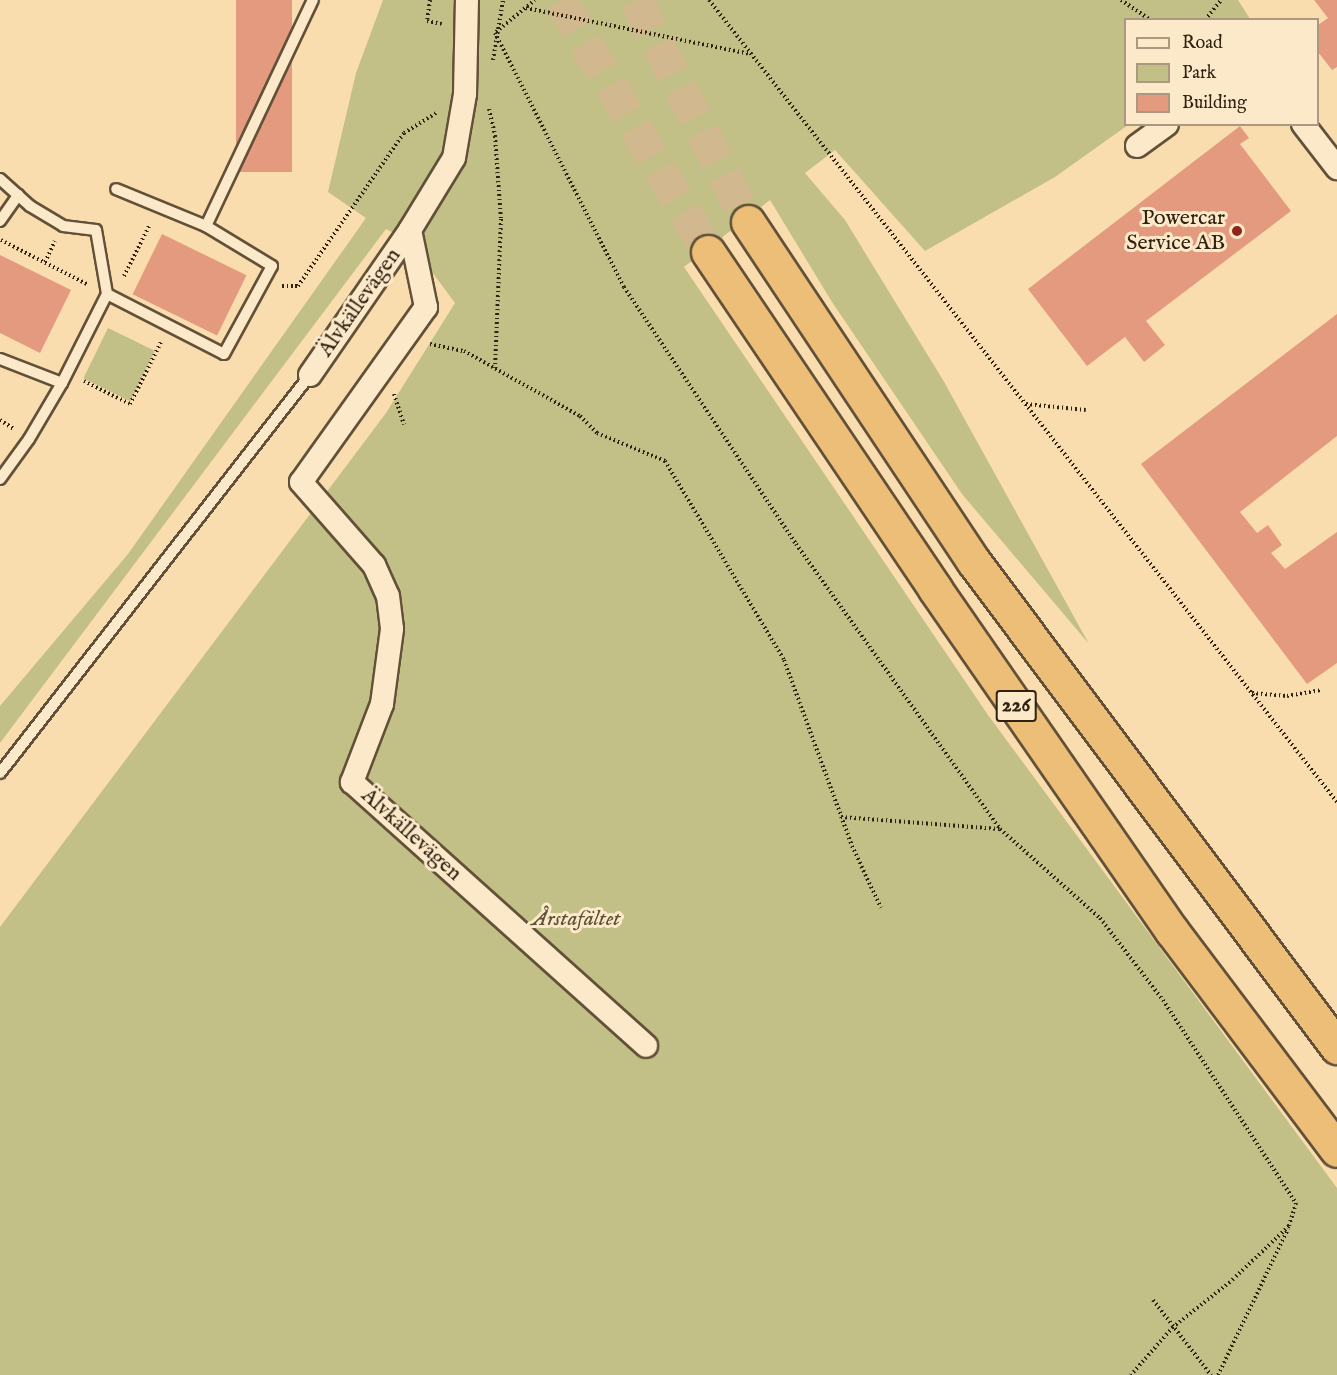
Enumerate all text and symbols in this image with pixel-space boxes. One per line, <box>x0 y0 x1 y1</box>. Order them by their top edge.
legend <box>1124 18 1319 126</box>
text: Road <box>1182 32 1223 55</box>
text: Park <box>1182 62 1216 85</box>
text: Building <box>1182 92 1247 115</box>
place label: Powercar Service AB <box>1126 205 1225 256</box>
marker: Powercar Service AB <box>1230 224 1244 238</box>
street label: Älvkällevägen <box>313 244 407 362</box>
road number: 226 <box>995 688 1037 724</box>
street label: Älvkällevägen <box>355 783 467 887</box>
park label: Årstafältet <box>532 907 620 933</box>

